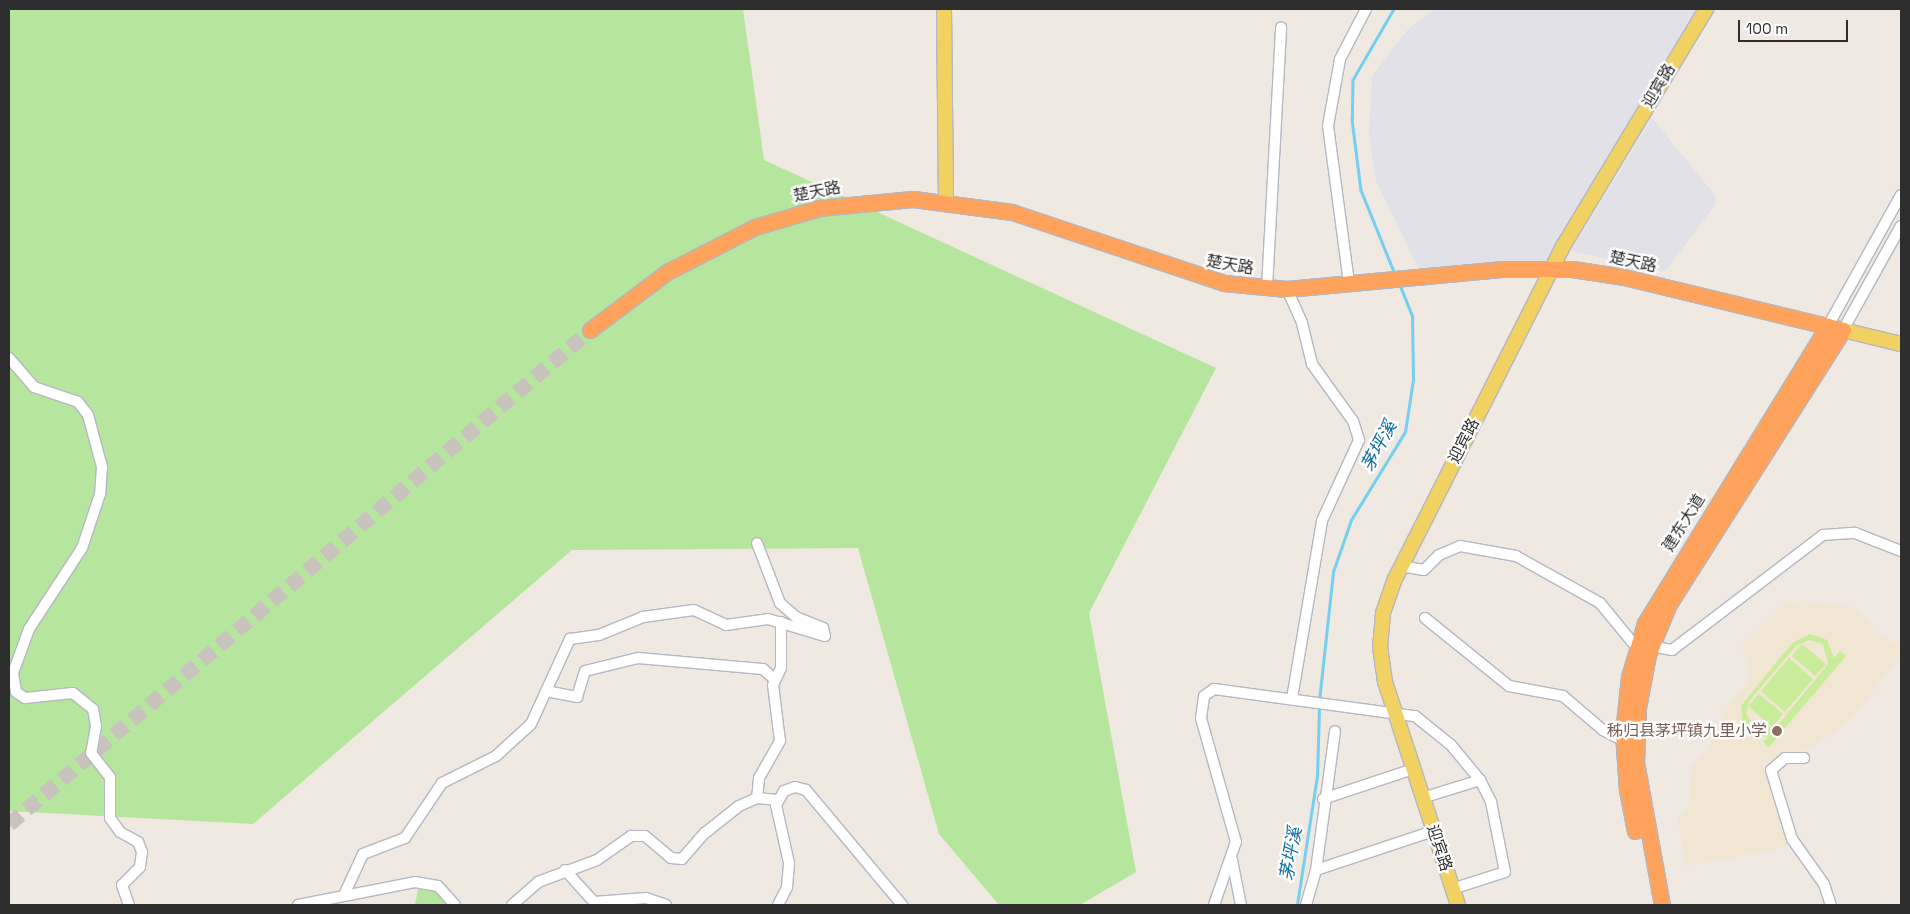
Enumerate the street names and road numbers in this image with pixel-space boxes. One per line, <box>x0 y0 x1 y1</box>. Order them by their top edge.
street label: 迎宾路 <box>1638 60 1680 112</box>
street label: 楚天路 <box>792 178 842 206</box>
street label: 楚天路 <box>1608 248 1658 276</box>
street label: 楚天路 <box>1205 251 1255 279</box>
street label: 迎宾路 <box>1445 415 1483 467</box>
street label: 建东大道 <box>1659 491 1709 555</box>
street label: 迎宾路 <box>1422 822 1456 874</box>

